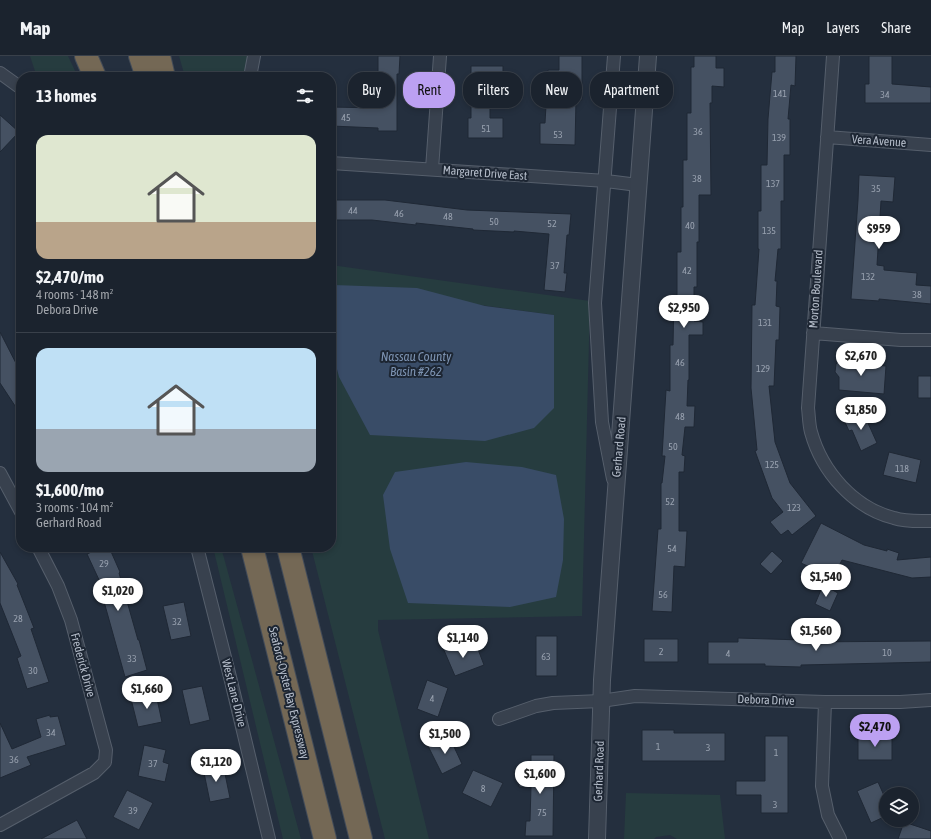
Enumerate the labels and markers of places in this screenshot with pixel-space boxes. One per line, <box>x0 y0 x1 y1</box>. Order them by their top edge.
pin: $959 <box>855 216 903 250</box>
pin: $2,950 <box>651 295 717 329</box>
pin: $2,670 <box>828 343 894 377</box>
pin: $1,850 <box>828 397 894 431</box>
pin: $1,540 <box>793 564 859 598</box>
pin: $1,020 <box>85 578 151 612</box>
pin: $1,560 <box>783 618 849 652</box>
pin: $1,140 <box>430 625 496 659</box>
pin: $1,660 <box>114 676 180 710</box>
pin: $2,470 <box>842 714 908 748</box>
pin: $1,500 <box>412 721 478 755</box>
pin: $1,120 <box>183 749 249 783</box>
pin: $1,600 <box>507 761 573 795</box>

